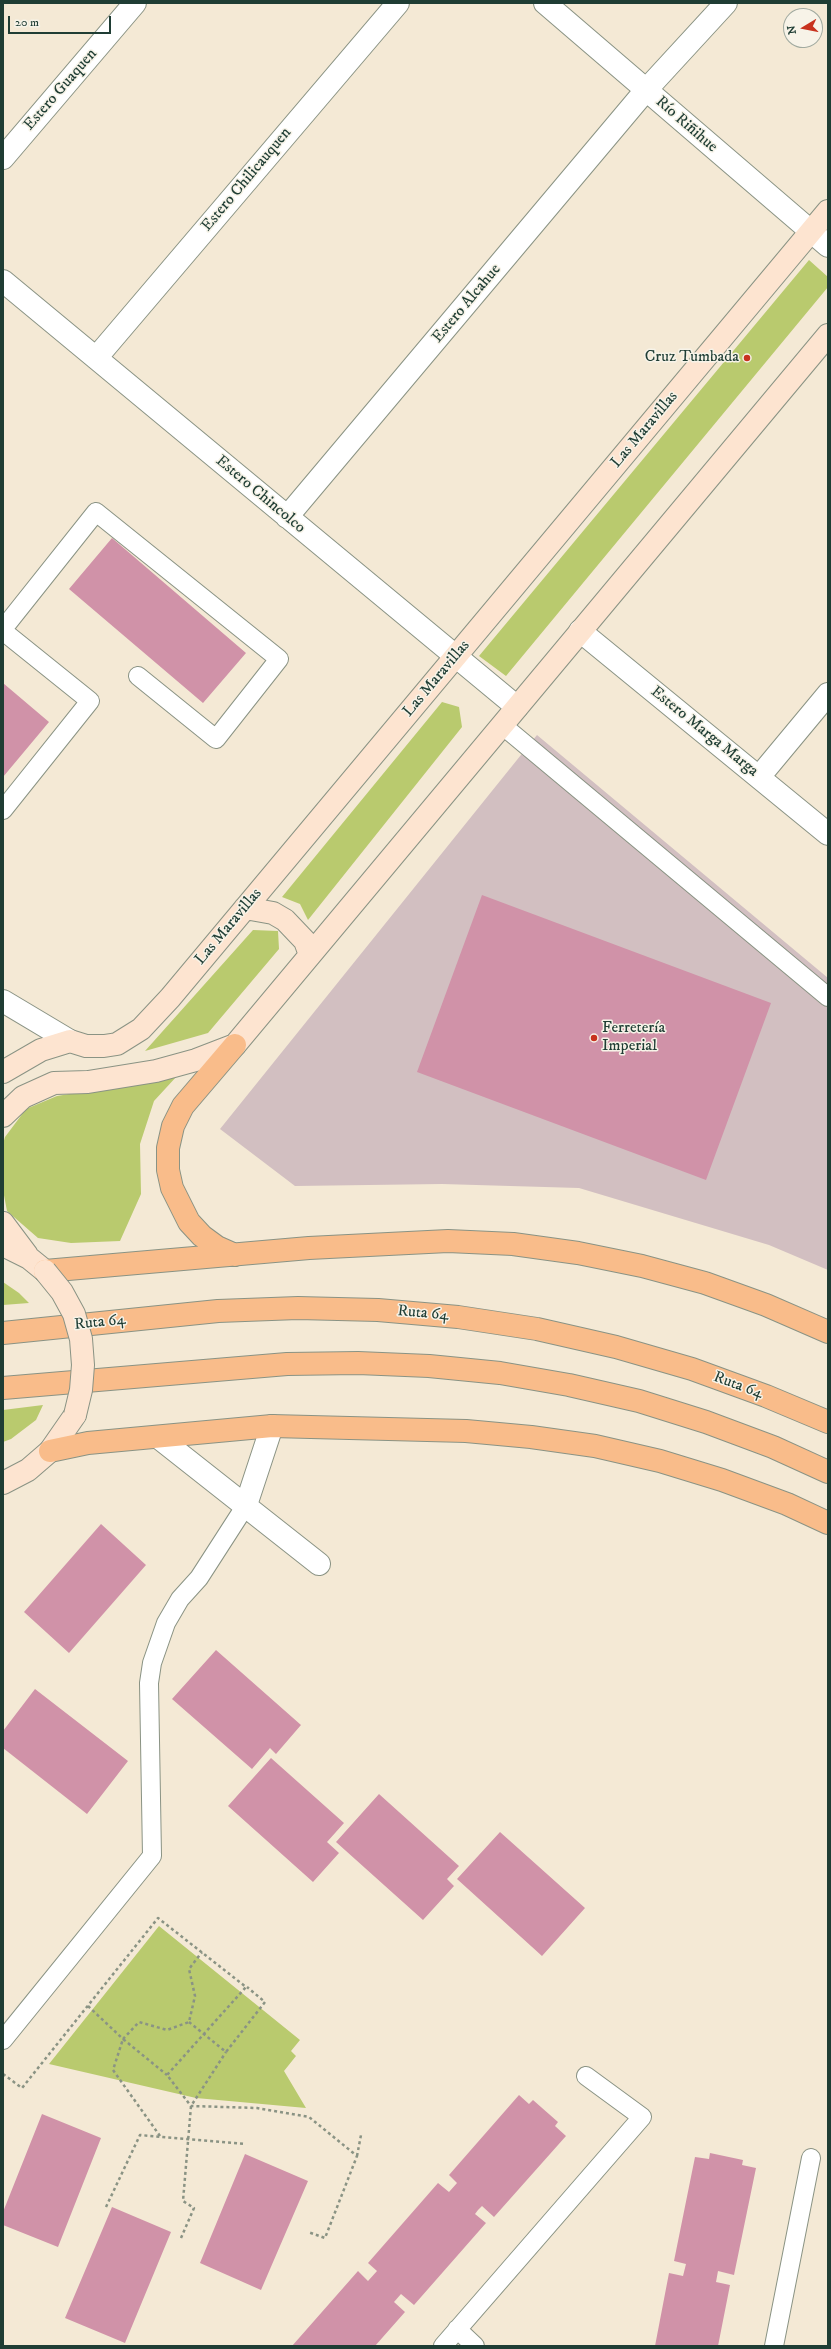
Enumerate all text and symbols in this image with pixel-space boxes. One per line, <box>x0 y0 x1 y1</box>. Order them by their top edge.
scale bar <box>10 8 113 34</box>
north arrow <box>783 8 823 48</box>
text: 20 m <box>15 15 39 30</box>
text: N <box>784 24 800 36</box>
street label: Estero Guaquen <box>20 45 102 135</box>
street label: Río Riñihue <box>651 93 721 157</box>
street label: Estero Chilicauquen <box>198 124 296 236</box>
street label: Estero Alcahue <box>429 261 505 347</box>
place label: Cruz Tumbada <box>645 348 739 368</box>
marker: Cruz Tumbada <box>742 353 752 363</box>
street label: Las Maravillas <box>607 388 683 472</box>
street label: Estero Chincolco <box>211 452 309 538</box>
street label: Las Maravillas <box>399 637 475 721</box>
street label: Estero Marga Marga <box>646 683 762 781</box>
street label: Las Maravillas <box>191 885 267 969</box>
place label: Ferretería Imperial <box>602 1019 665 1057</box>
marker: Ferretería Imperial <box>589 1033 599 1043</box>
street label: Ruta 64 <box>397 1302 449 1326</box>
street label: Ruta 64 <box>74 1311 126 1335</box>
street label: Ruta 64 <box>711 1368 765 1404</box>

